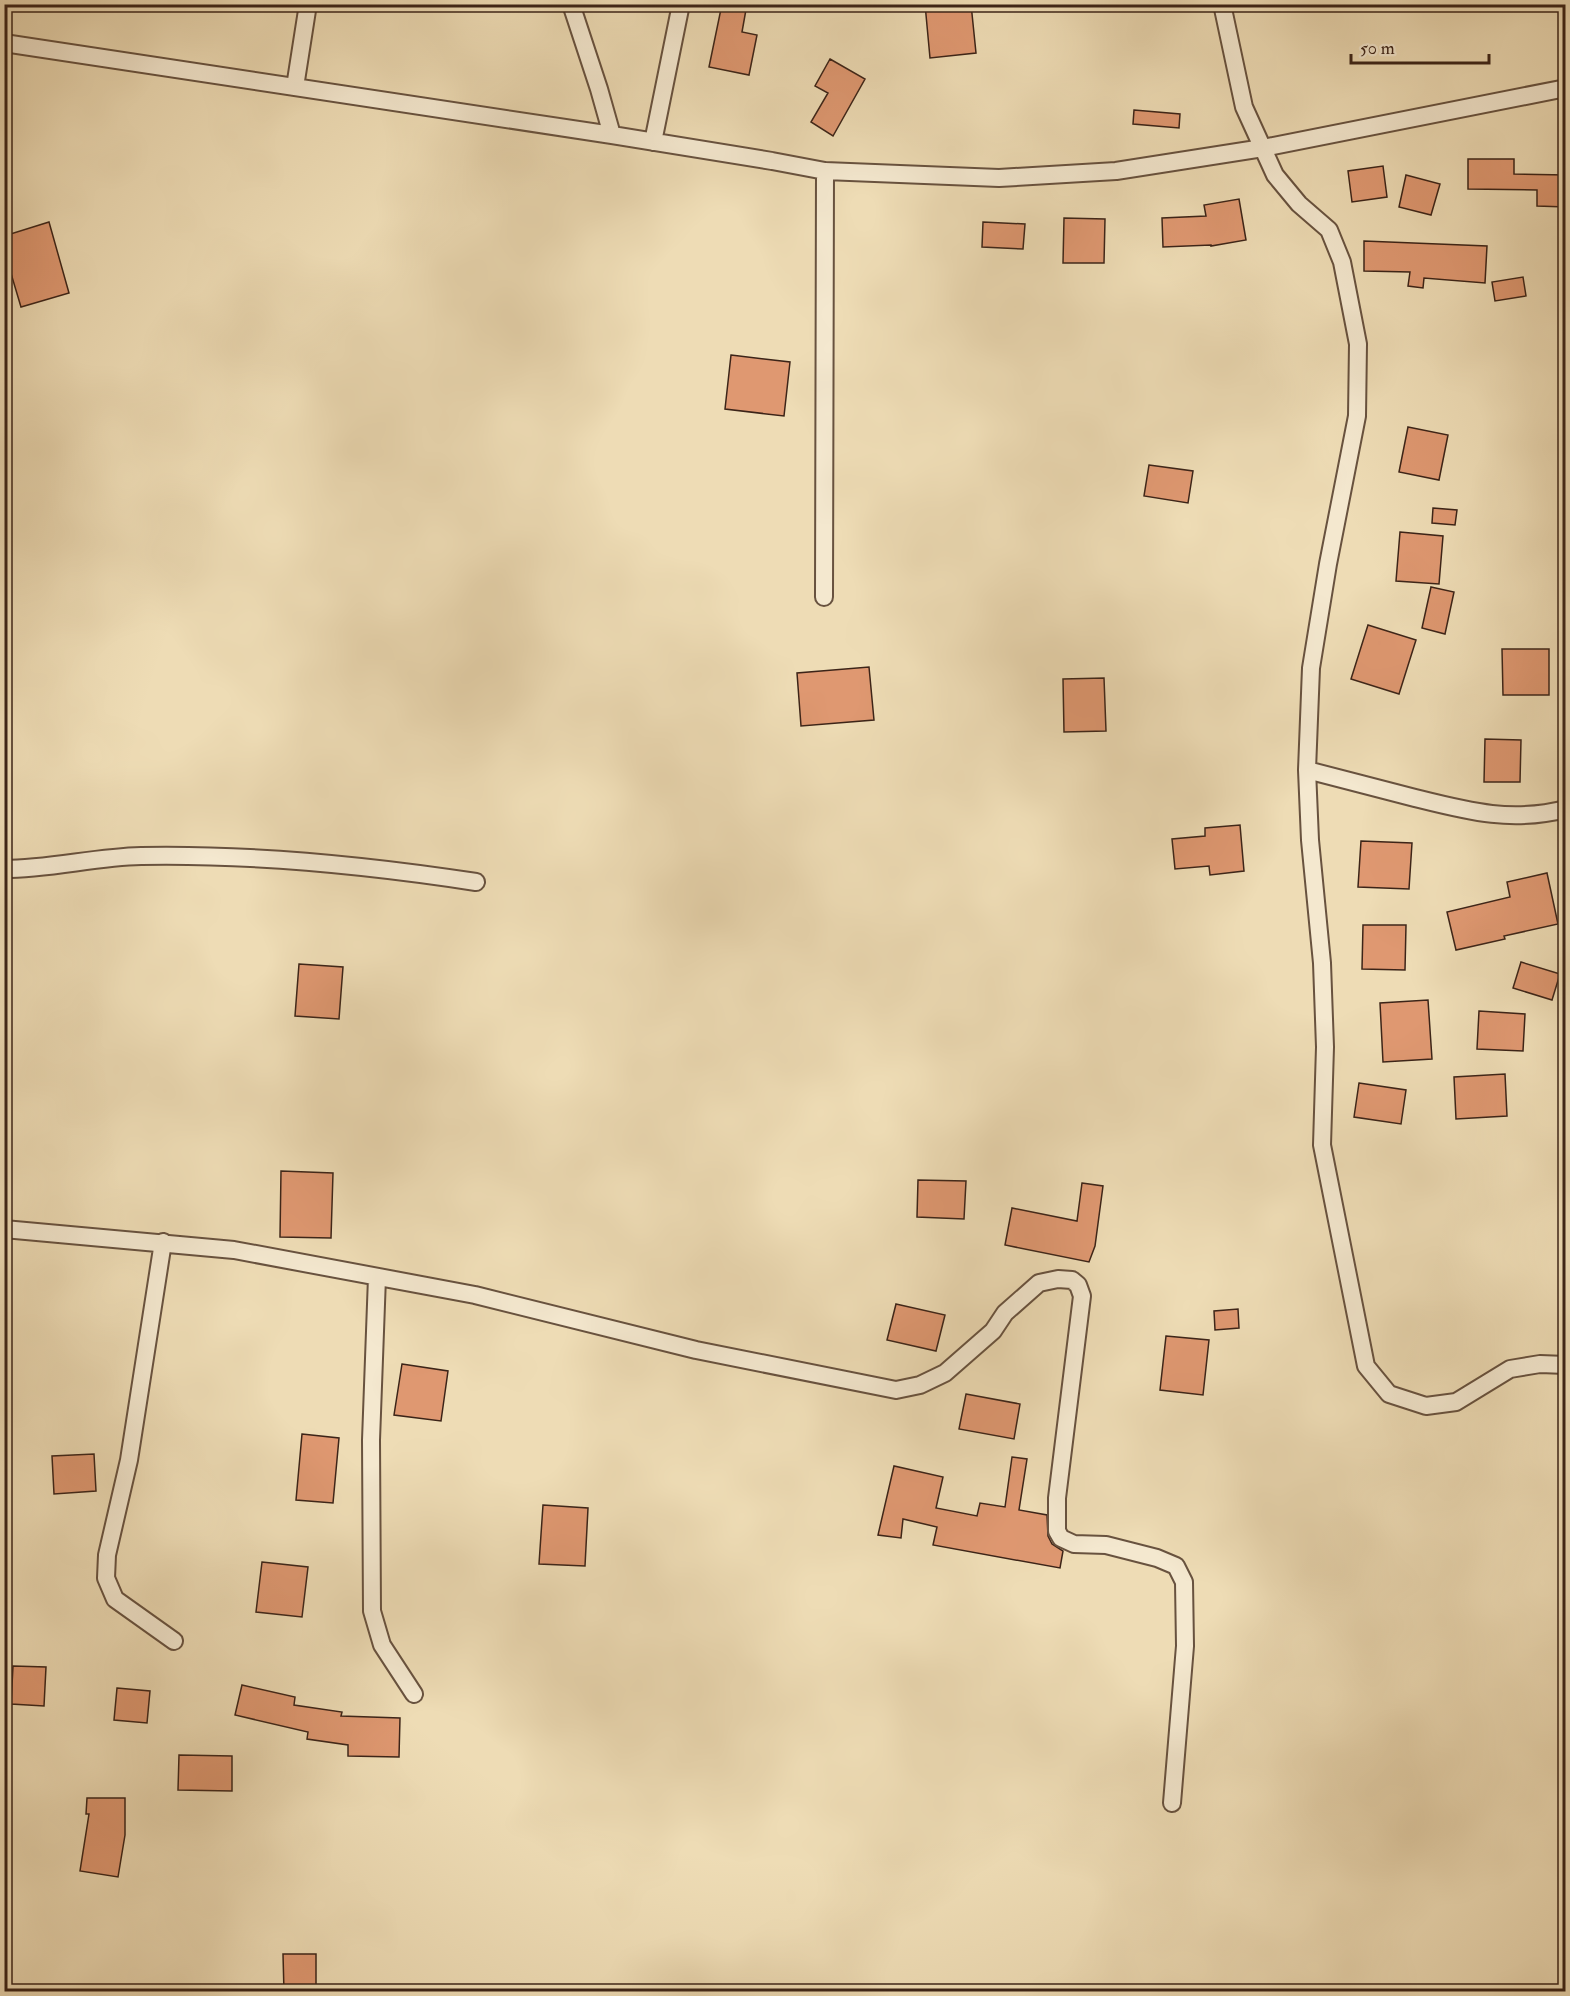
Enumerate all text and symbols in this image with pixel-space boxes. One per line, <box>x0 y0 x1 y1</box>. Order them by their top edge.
scale bar <box>1351 27 1489 65</box>
text: 50 m <box>1360 37 1395 60</box>

